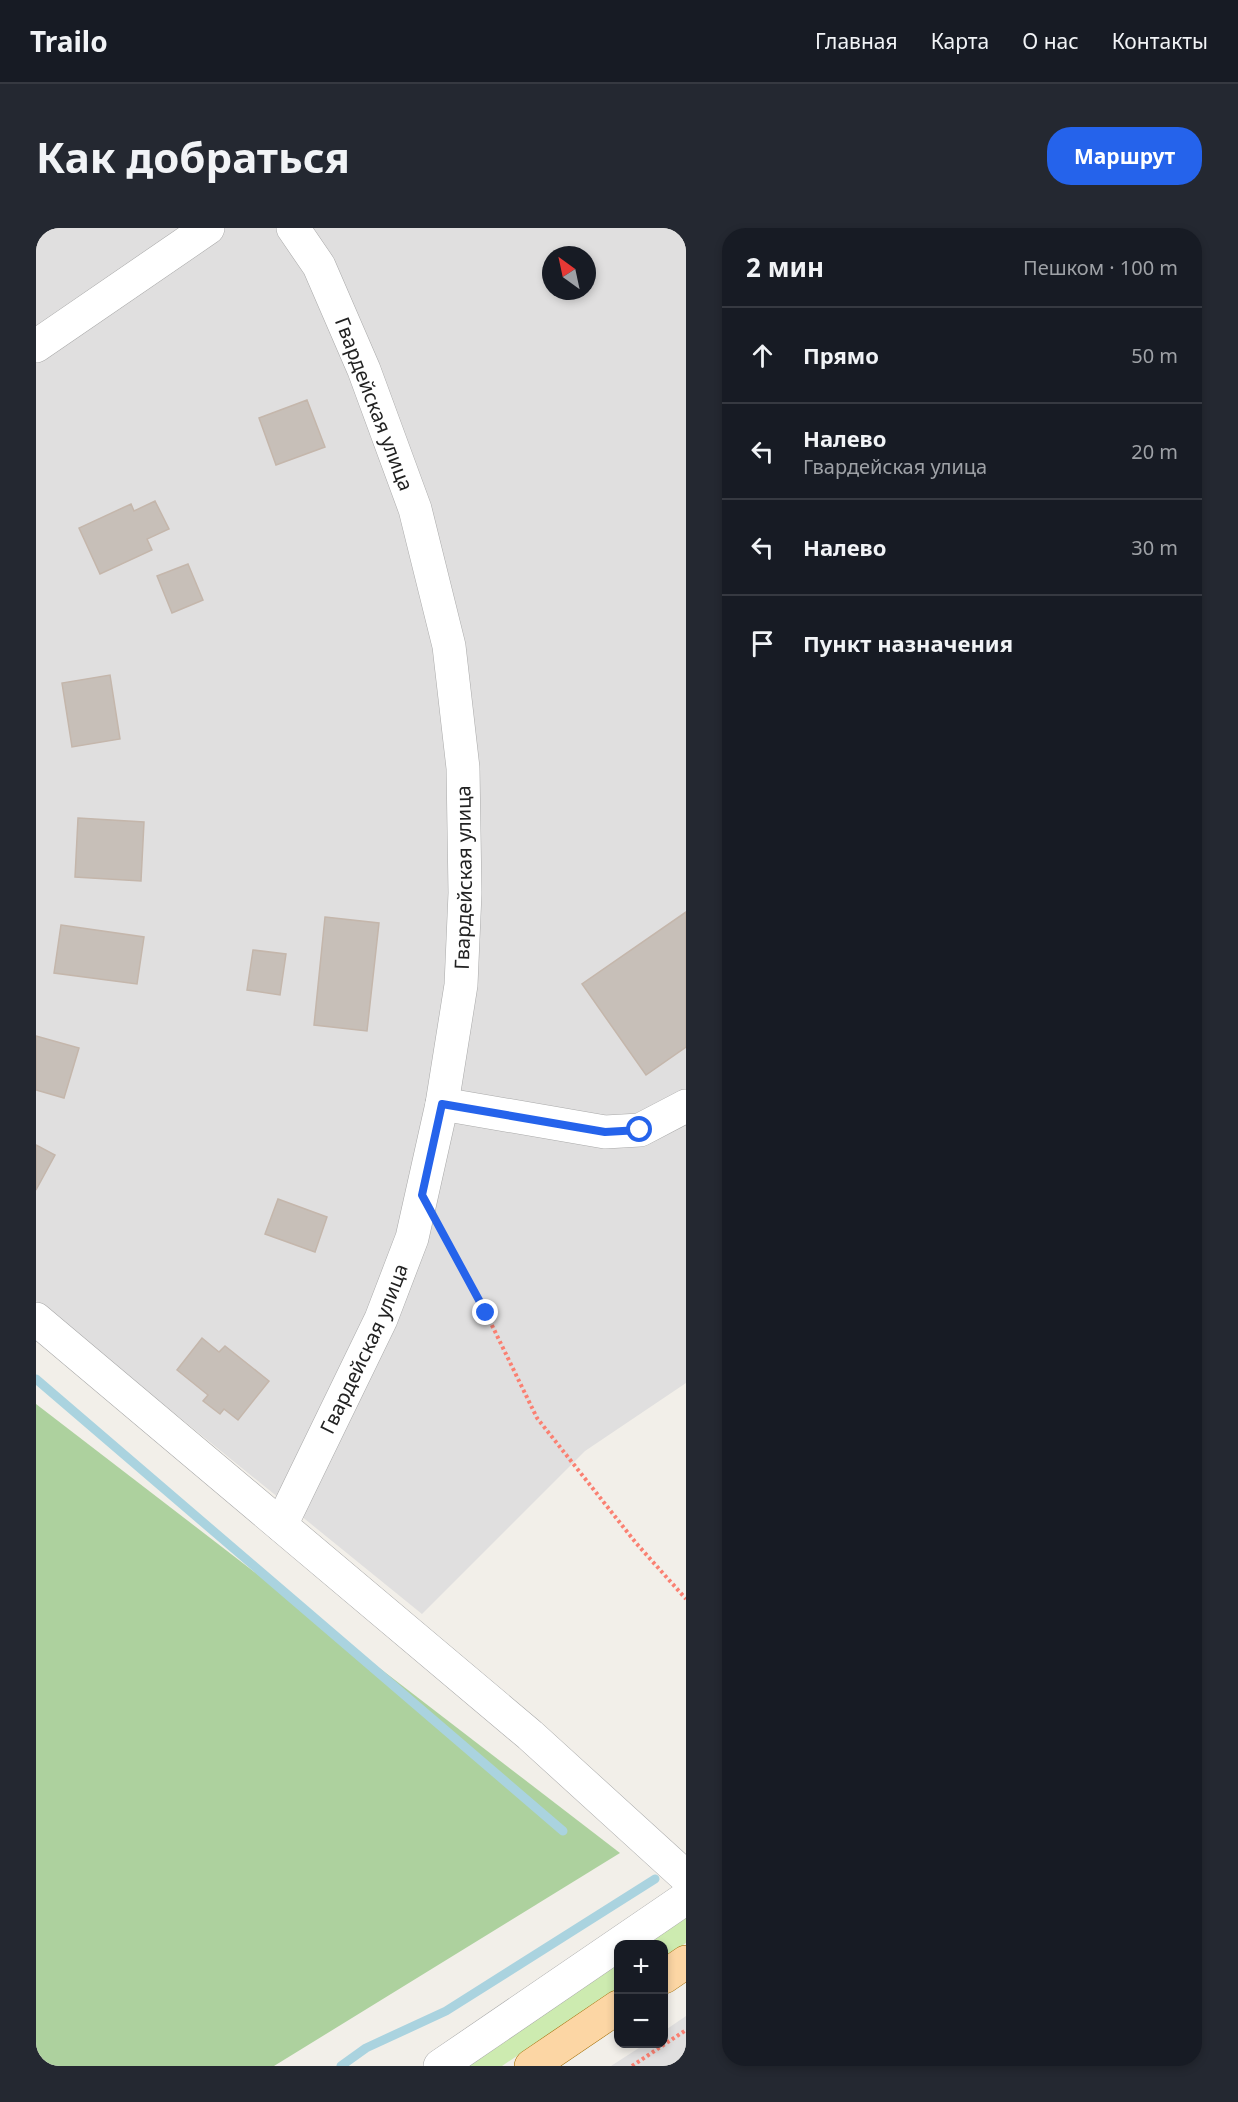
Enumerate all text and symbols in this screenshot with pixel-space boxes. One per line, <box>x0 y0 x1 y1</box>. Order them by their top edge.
text: Trailo <box>30 22 108 60</box>
text: Главная <box>815 27 898 55</box>
text: Карта <box>931 27 989 55</box>
text: О нас <box>1022 27 1079 55</box>
text: Контакты <box>1112 27 1208 55</box>
button: Маршрут <box>1047 127 1202 185</box>
text: Как добраться <box>36 128 350 185</box>
north arrow <box>542 246 596 300</box>
text: 2 мин <box>746 249 824 285</box>
text: Пешком · 100 m <box>1023 254 1178 281</box>
street label: Гвардейская улица <box>329 313 420 495</box>
icon: ahead <box>746 339 779 372</box>
text: Прямо <box>803 340 879 370</box>
text: 50 m <box>1131 342 1178 369</box>
text: Налево <box>803 423 886 453</box>
icon: left <box>746 435 779 468</box>
text: 20 m <box>1131 438 1178 465</box>
text: Гвардейская улица <box>803 453 987 480</box>
icon: left <box>746 531 779 564</box>
text: Налево <box>803 532 886 562</box>
text: 30 m <box>1131 534 1178 561</box>
icon: arrive <box>746 627 779 660</box>
text: Пункт назначения <box>803 628 1013 658</box>
street label: Гвардейская улица <box>448 785 478 970</box>
route start <box>626 1116 652 1142</box>
street label: Гвардейская улица <box>313 1260 414 1438</box>
route end <box>472 1299 498 1325</box>
map controls <box>614 1940 668 2048</box>
button: + <box>614 1940 668 1994</box>
button: − <box>614 1994 668 2048</box>

